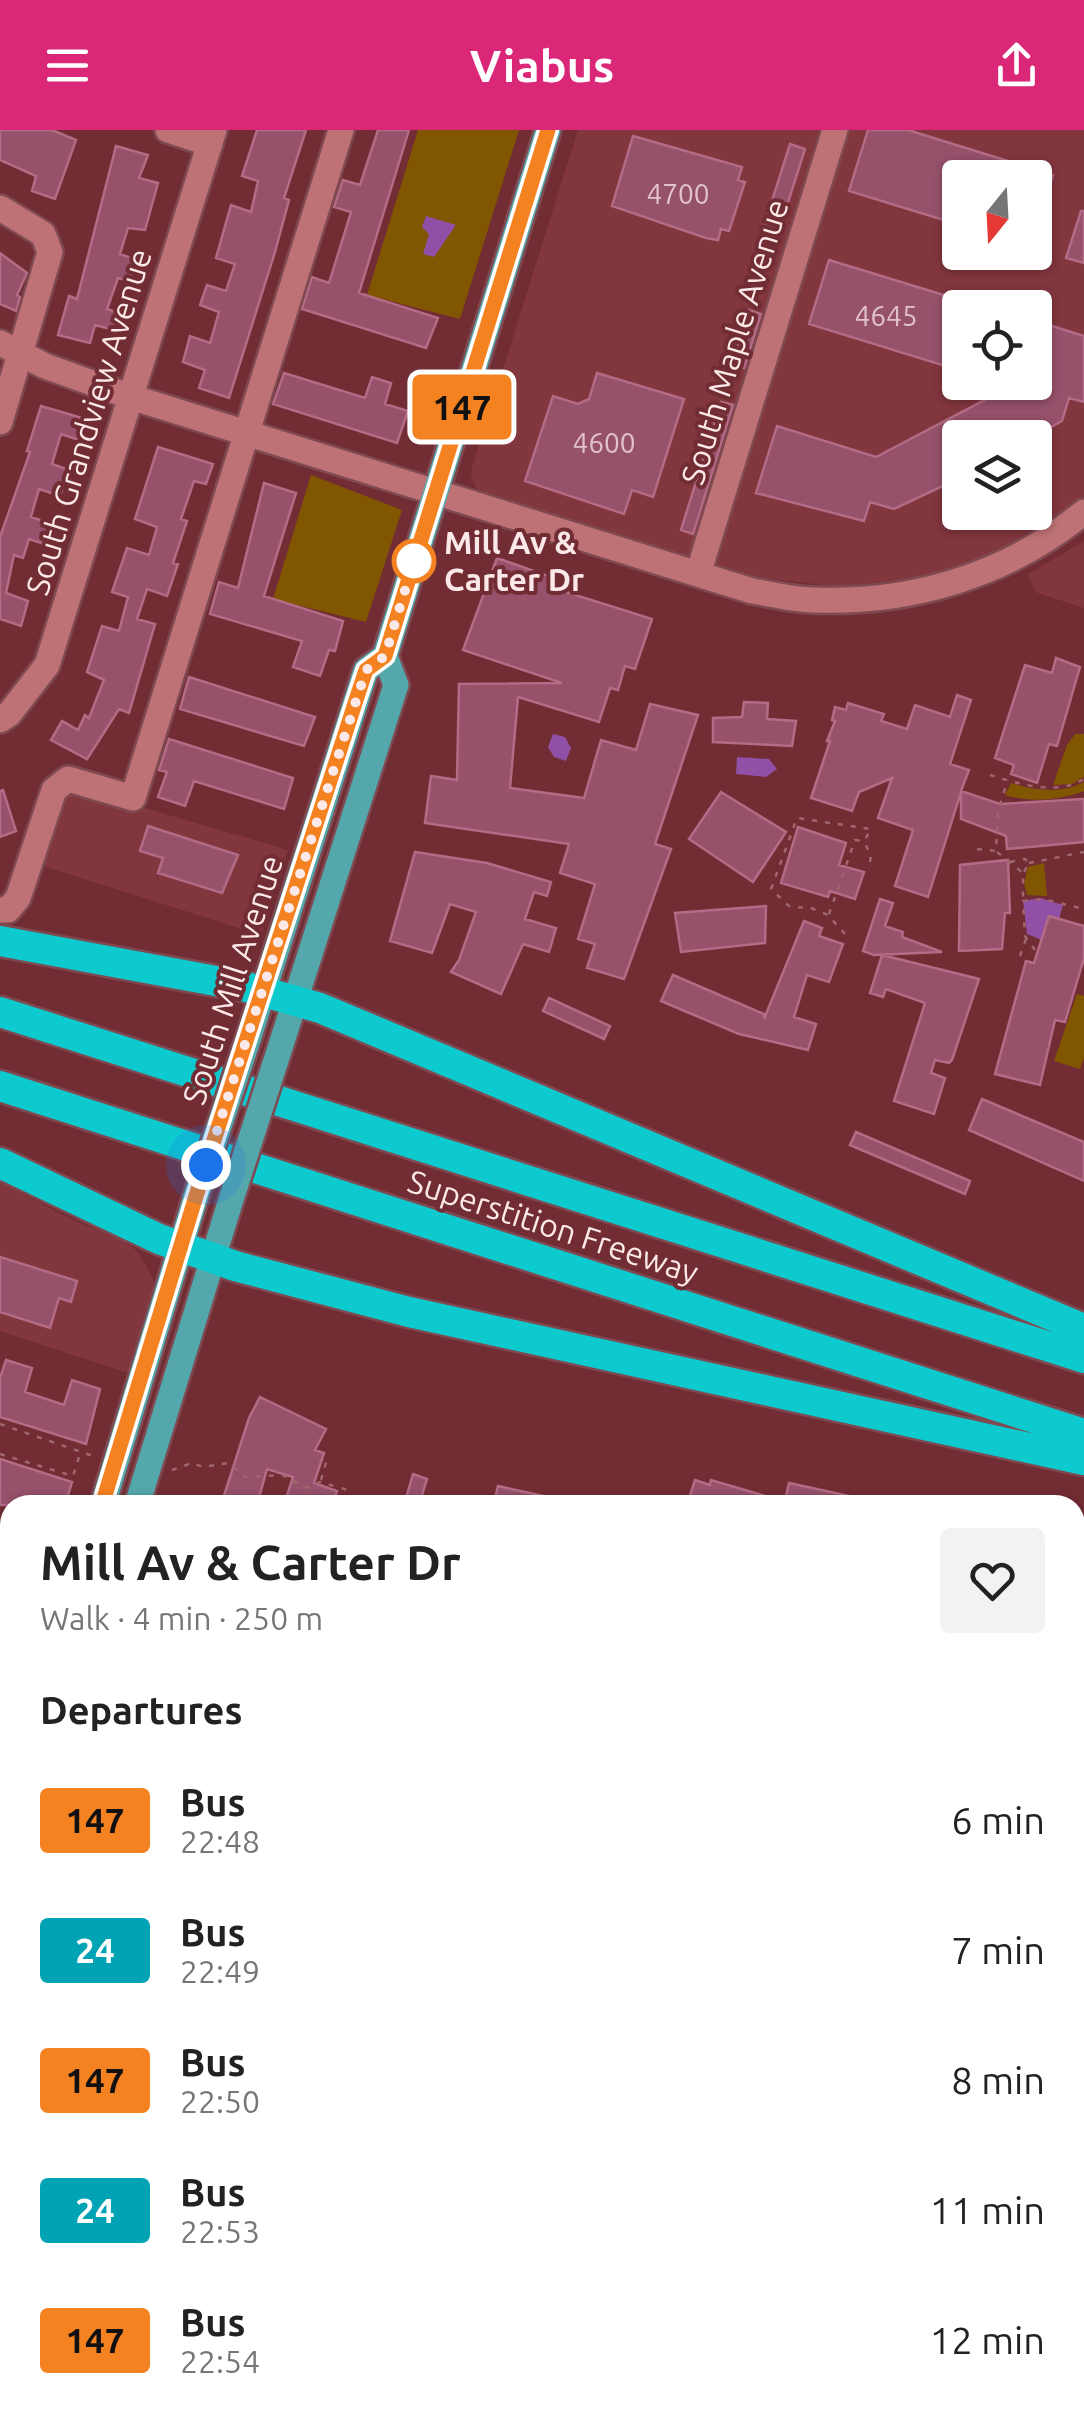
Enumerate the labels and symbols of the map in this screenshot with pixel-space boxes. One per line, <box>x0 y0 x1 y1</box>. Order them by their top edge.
north arrow <box>942 160 1052 270</box>
house number: 4700 <box>646 178 710 209</box>
street label: South Maple Avenue <box>674 195 795 489</box>
street label: South Grandview Avenue <box>18 244 158 599</box>
house number: 4645 <box>854 300 918 331</box>
line badge: 147 <box>404 374 520 440</box>
house number: 4600 <box>572 427 636 458</box>
place label: Mill Av & Carter Dr <box>444 524 584 597</box>
marker: Mill Av & Carter Dr <box>393 540 435 582</box>
street label: South Mill Avenue <box>175 851 289 1109</box>
your location <box>181 1140 231 1190</box>
street label: Superstition Freeway <box>404 1162 703 1290</box>

